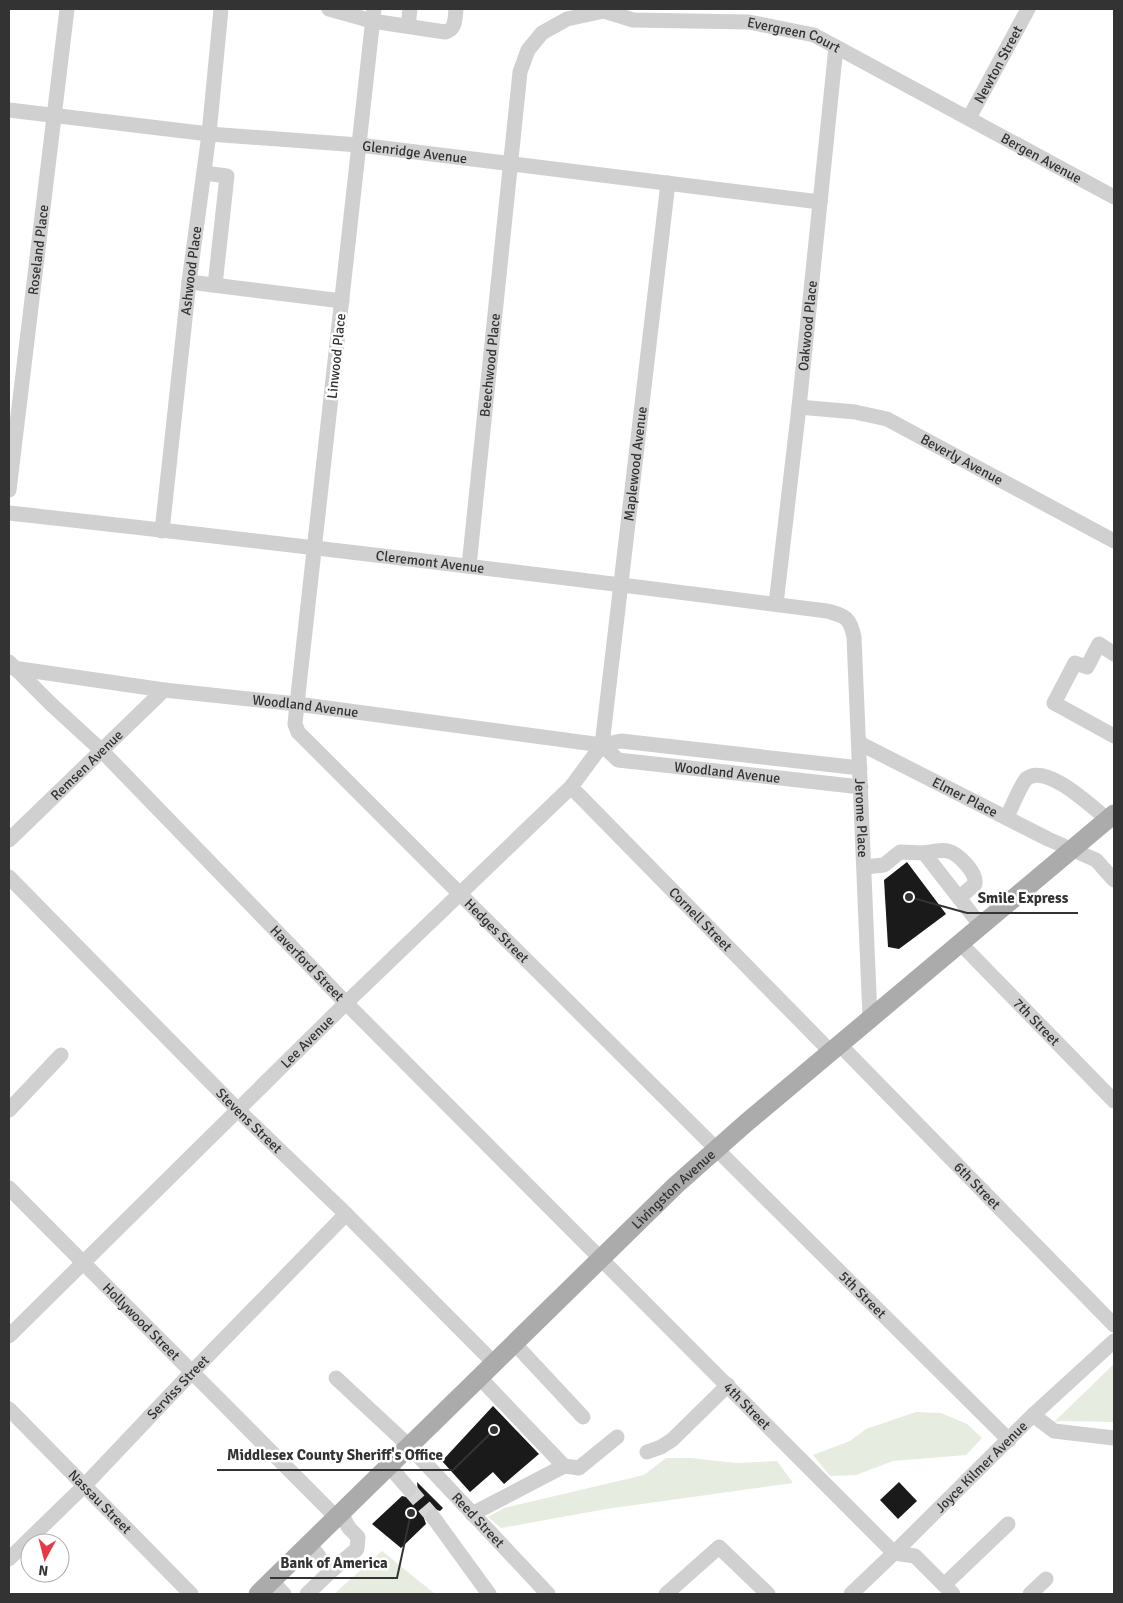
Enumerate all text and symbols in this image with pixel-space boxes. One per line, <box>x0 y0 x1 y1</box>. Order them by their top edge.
street label: Evergreen Court <box>746 14 843 57</box>
street label: Newton Street <box>971 23 1026 106</box>
street label: Bergen Avenue <box>998 130 1085 187</box>
street label: Glenridge Avenue <box>361 137 468 167</box>
street label: Roseland Place <box>25 204 52 296</box>
street label: Ashwood Place <box>177 225 205 316</box>
street label: Oakwood Place <box>795 280 821 372</box>
street label: Linwood Place <box>324 312 349 400</box>
street label: Beechwood Place <box>476 312 504 418</box>
street label: Maplewood Avenue <box>620 406 651 522</box>
street label: Beverly Avenue <box>917 431 1006 489</box>
street label: Cleremont Avenue <box>375 547 485 577</box>
street label: Woodland Avenue <box>252 691 359 721</box>
street label: Remsen Avenue <box>47 726 127 804</box>
street label: Woodland Avenue <box>673 758 781 787</box>
street label: Elmer Place <box>929 774 1000 821</box>
street label: Jerome Place <box>851 778 871 858</box>
callout: Smile Express <box>967 883 1078 913</box>
street label: Cornell Street <box>665 884 735 955</box>
text: Smile Express <box>978 889 1069 907</box>
street label: Hedges Street <box>461 895 532 967</box>
street label: Haverford Street <box>266 922 348 1005</box>
street label: 7th Street <box>1009 995 1063 1049</box>
street label: Lee Avenue <box>277 1012 338 1072</box>
street label: Stevens Street <box>212 1085 286 1157</box>
street label: Livingston Avenue <box>628 1146 719 1233</box>
street label: 6th Street <box>950 1159 1004 1213</box>
street label: 5th Street <box>835 1268 890 1322</box>
street label: Hollywood Street <box>99 1279 183 1364</box>
street label: Serviss Street <box>144 1352 213 1423</box>
street label: 4th Street <box>720 1379 774 1433</box>
street label: Joyce Kilmer Avenue <box>932 1418 1031 1516</box>
callout: Middlesex County Sheriff's Office <box>217 1440 453 1470</box>
text: Middlesex County Sheriff's Office <box>227 1446 443 1464</box>
street label: Nassau Street <box>65 1466 135 1538</box>
street label: Reed Street <box>448 1489 508 1551</box>
north arrow <box>20 1533 70 1583</box>
callout: Bank of America <box>270 1548 397 1578</box>
text: Bank of America <box>280 1554 388 1572</box>
text: N <box>38 1561 49 1579</box>

